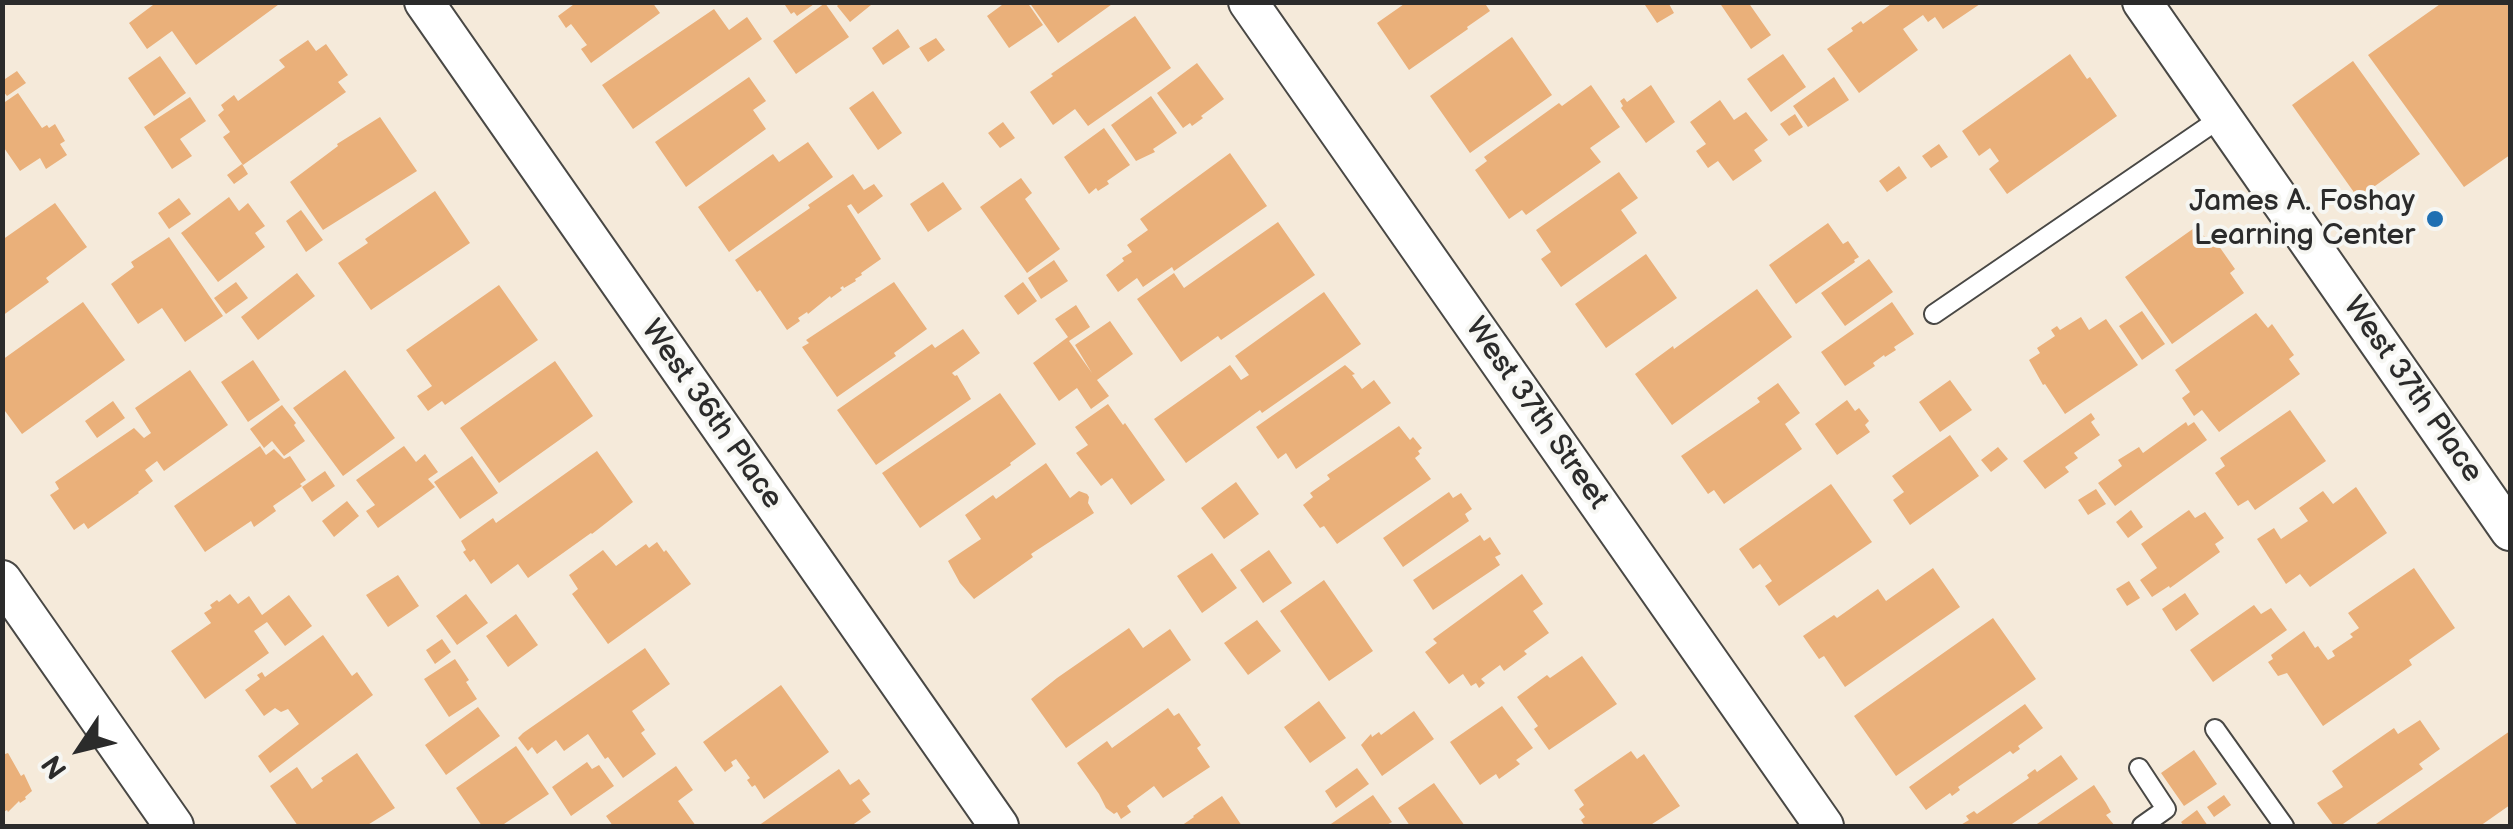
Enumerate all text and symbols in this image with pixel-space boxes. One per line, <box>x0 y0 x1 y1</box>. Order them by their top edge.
place label: James A. Foshay Learning Center <box>2189 184 2415 254</box>
marker: James A. Foshay Learning Center <box>2424 208 2446 230</box>
street label: West 37th Place <box>2335 290 2489 490</box>
street label: West 37th Street <box>1457 311 1615 517</box>
street label: West 36th Place <box>632 314 790 516</box>
north arrow <box>30 699 130 799</box>
text: N <box>35 748 75 785</box>

